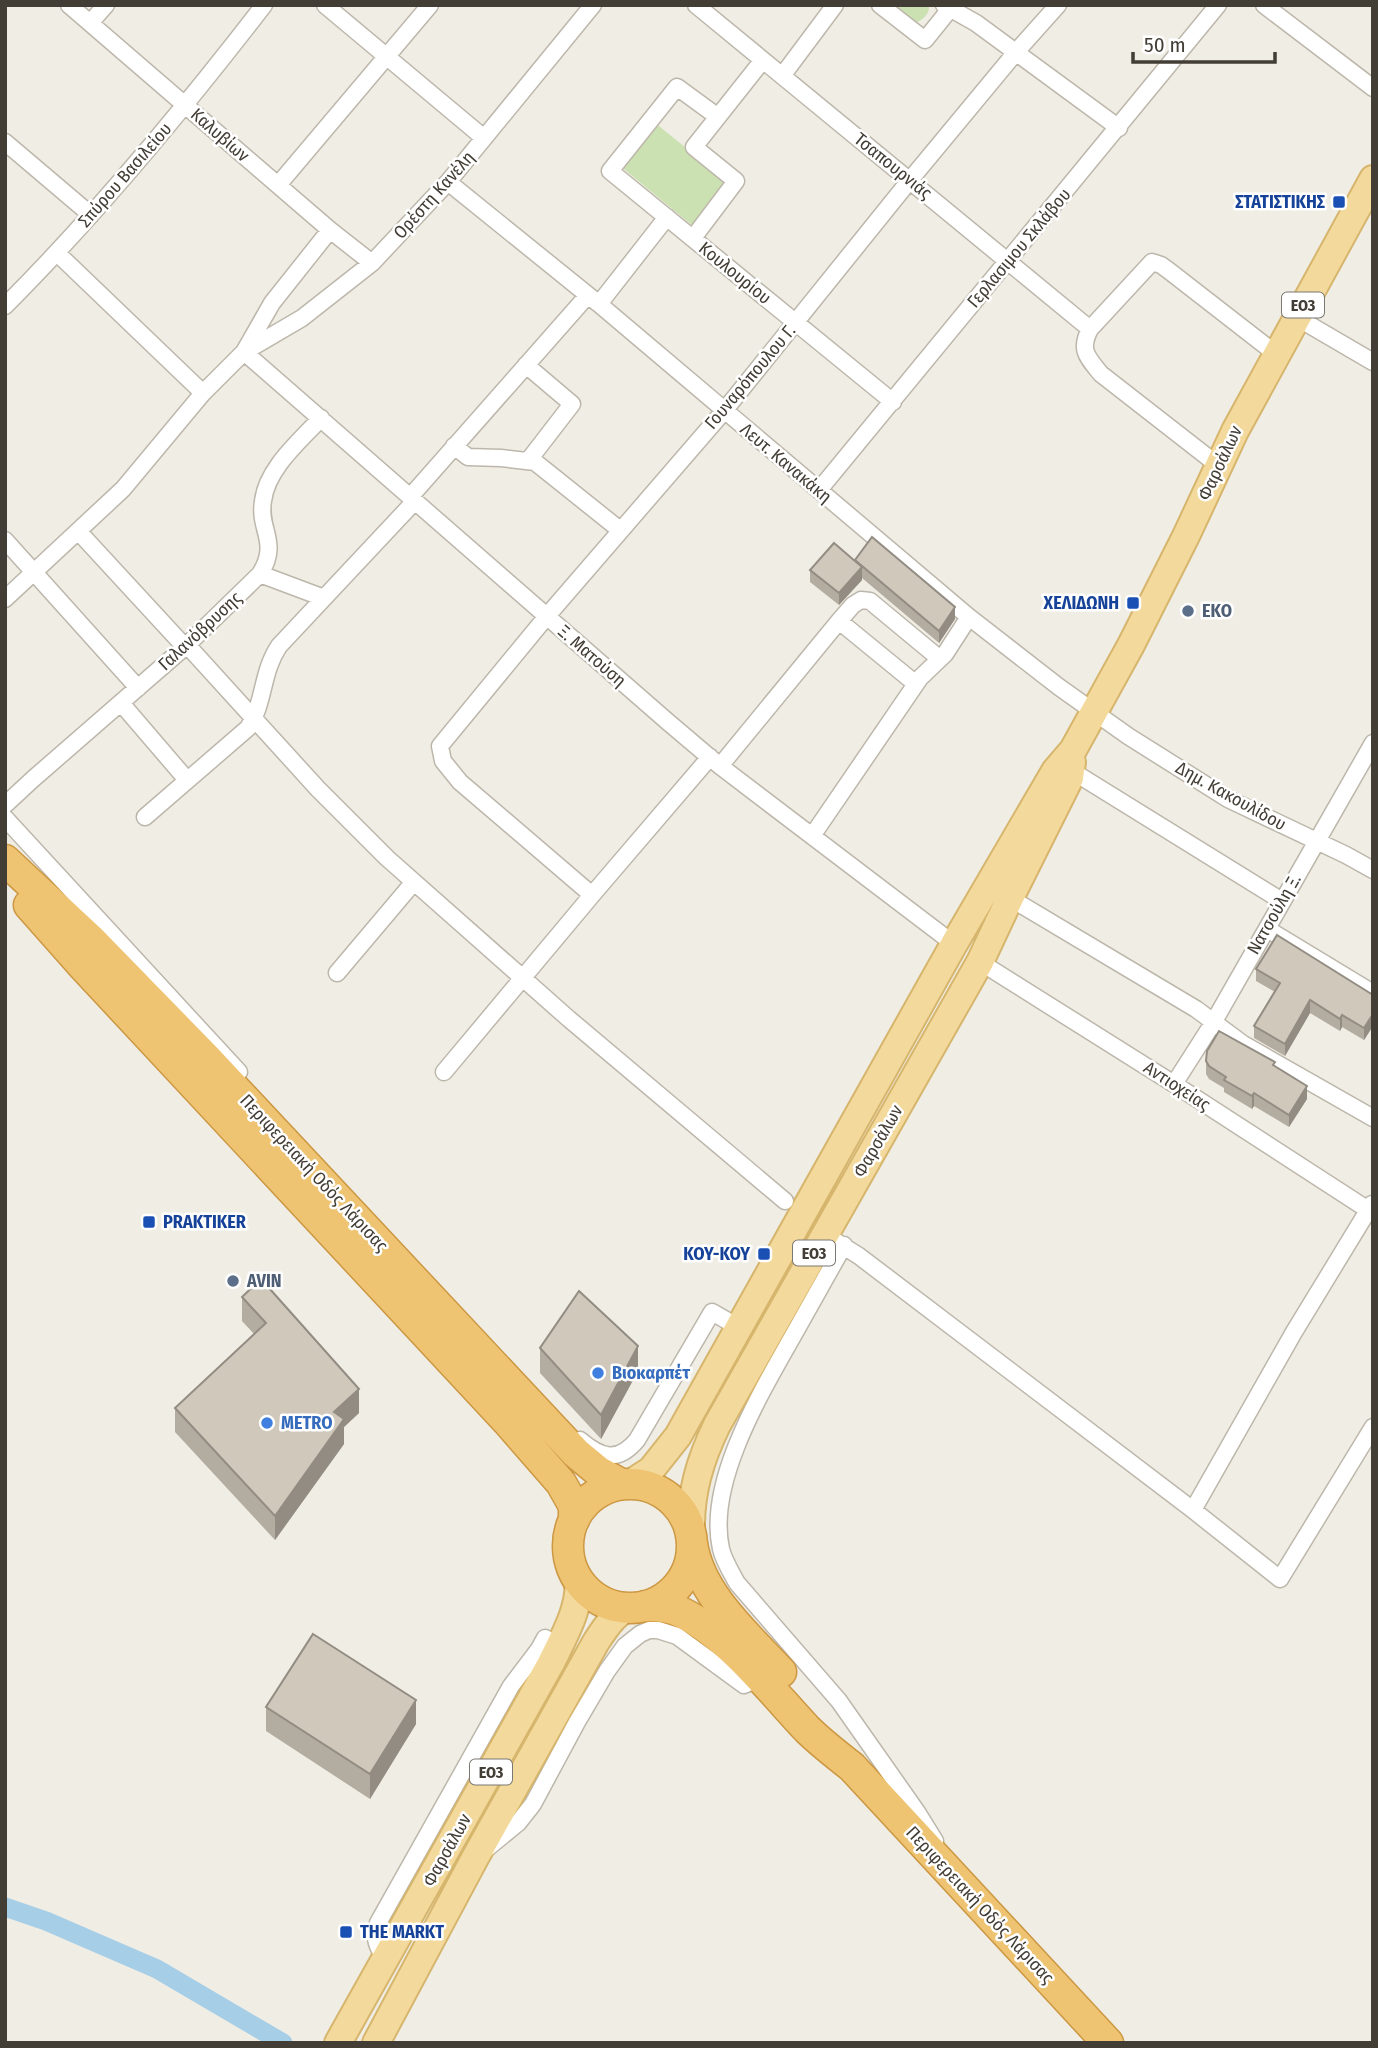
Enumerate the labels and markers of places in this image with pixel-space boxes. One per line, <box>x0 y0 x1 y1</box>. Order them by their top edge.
place label: ΣΤΑΤΙΣΤΙΚΗΣ <box>1235 191 1325 213</box>
marker: ΣΤΑΤΙΣΤΙΚΗΣ <box>1331 194 1347 210</box>
place label: ΧΕΛΙΔΩΝΗ <box>1043 592 1119 614</box>
marker: ΧΕΛΙΔΩΝΗ <box>1125 595 1141 611</box>
place label: EKO <box>1202 600 1232 622</box>
marker: EKO <box>1180 603 1196 619</box>
place label: PRAKTIKER <box>163 1211 247 1233</box>
marker: PRAKTIKER <box>141 1214 157 1230</box>
place label: ΚΟΥ-ΚΟΥ <box>683 1243 750 1265</box>
marker: ΚΟΥ-ΚΟΥ <box>756 1246 772 1262</box>
place label: AVIN <box>246 1270 282 1292</box>
marker: AVIN <box>225 1273 241 1289</box>
place label: Βιοκαρπέτ <box>612 1362 690 1384</box>
marker: Βιοκαρπέτ <box>590 1365 606 1381</box>
place label: METRO <box>281 1412 333 1434</box>
marker: METRO <box>259 1415 275 1431</box>
place label: THE MARKT <box>360 1921 444 1943</box>
marker: THE MARKT <box>338 1924 354 1940</box>

